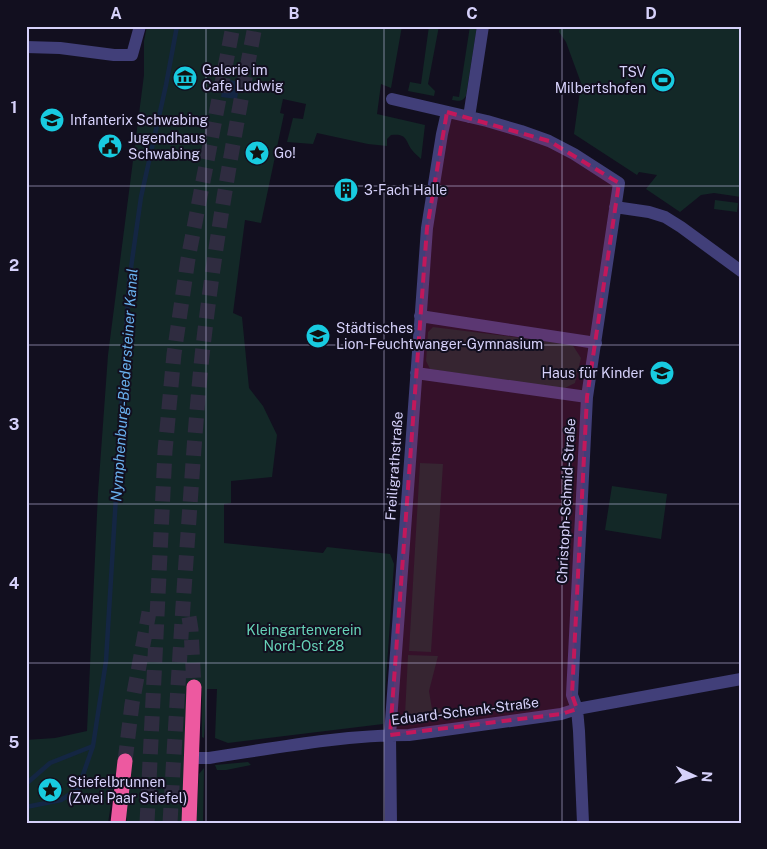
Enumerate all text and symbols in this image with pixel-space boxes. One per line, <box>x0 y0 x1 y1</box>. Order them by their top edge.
text: A <box>110 4 122 23</box>
text: B <box>289 4 300 23</box>
text: C <box>466 4 478 23</box>
text: D <box>645 4 657 23</box>
place label: Galerie im Cafe Ludwig <box>202 62 284 94</box>
place label: TSV Milbertshofen <box>555 64 647 96</box>
museum icon: Galerie im Cafe Ludwig <box>172 65 198 91</box>
sports icon: TSV Milbertshofen <box>650 67 676 93</box>
text: 1 <box>11 98 17 117</box>
school or university icon: Infanterix Schwabing <box>39 107 65 133</box>
place label: Infanterix Schwabing <box>70 112 209 128</box>
place label: Jugendhaus Schwabing <box>128 130 205 162</box>
public building icon: Jugendhaus Schwabing <box>97 133 123 159</box>
place icon: Go! <box>244 140 270 166</box>
place label: Go! <box>274 145 296 161</box>
building icon: 3-Fach Halle <box>333 177 359 203</box>
place label: 3-Fach Halle <box>364 182 447 198</box>
text: 2 <box>9 256 19 275</box>
water label: Nymphenburg-Biedersteiner Kanal <box>107 268 141 502</box>
place label: Städtisches Lion-Feuchtwanger-Gymnasium <box>336 320 543 352</box>
school or university icon: Städtisches Lion-Feuchtwanger-Gymnasium <box>305 323 331 349</box>
school or university icon: Haus für Kinder <box>649 360 675 386</box>
place label: Haus für Kinder <box>541 365 644 381</box>
street label: Freiligrathstraße <box>382 411 406 521</box>
text: 3 <box>9 415 19 434</box>
street label: Christoph-Schmid-Straße <box>554 418 578 584</box>
text: 4 <box>9 574 20 593</box>
park label: Kleingartenverein Nord-Ost 28 <box>246 622 362 654</box>
street label: Eduard-Schenk-Straße <box>390 694 540 728</box>
text: 5 <box>9 733 20 752</box>
north arrow <box>670 752 720 802</box>
text: N <box>699 771 715 783</box>
place label: Stiefelbrunnen (Zwei Paar Stiefel) <box>68 774 187 806</box>
place icon: Stiefelbrunnen (Zwei Paar Stiefel) <box>37 777 63 803</box>

